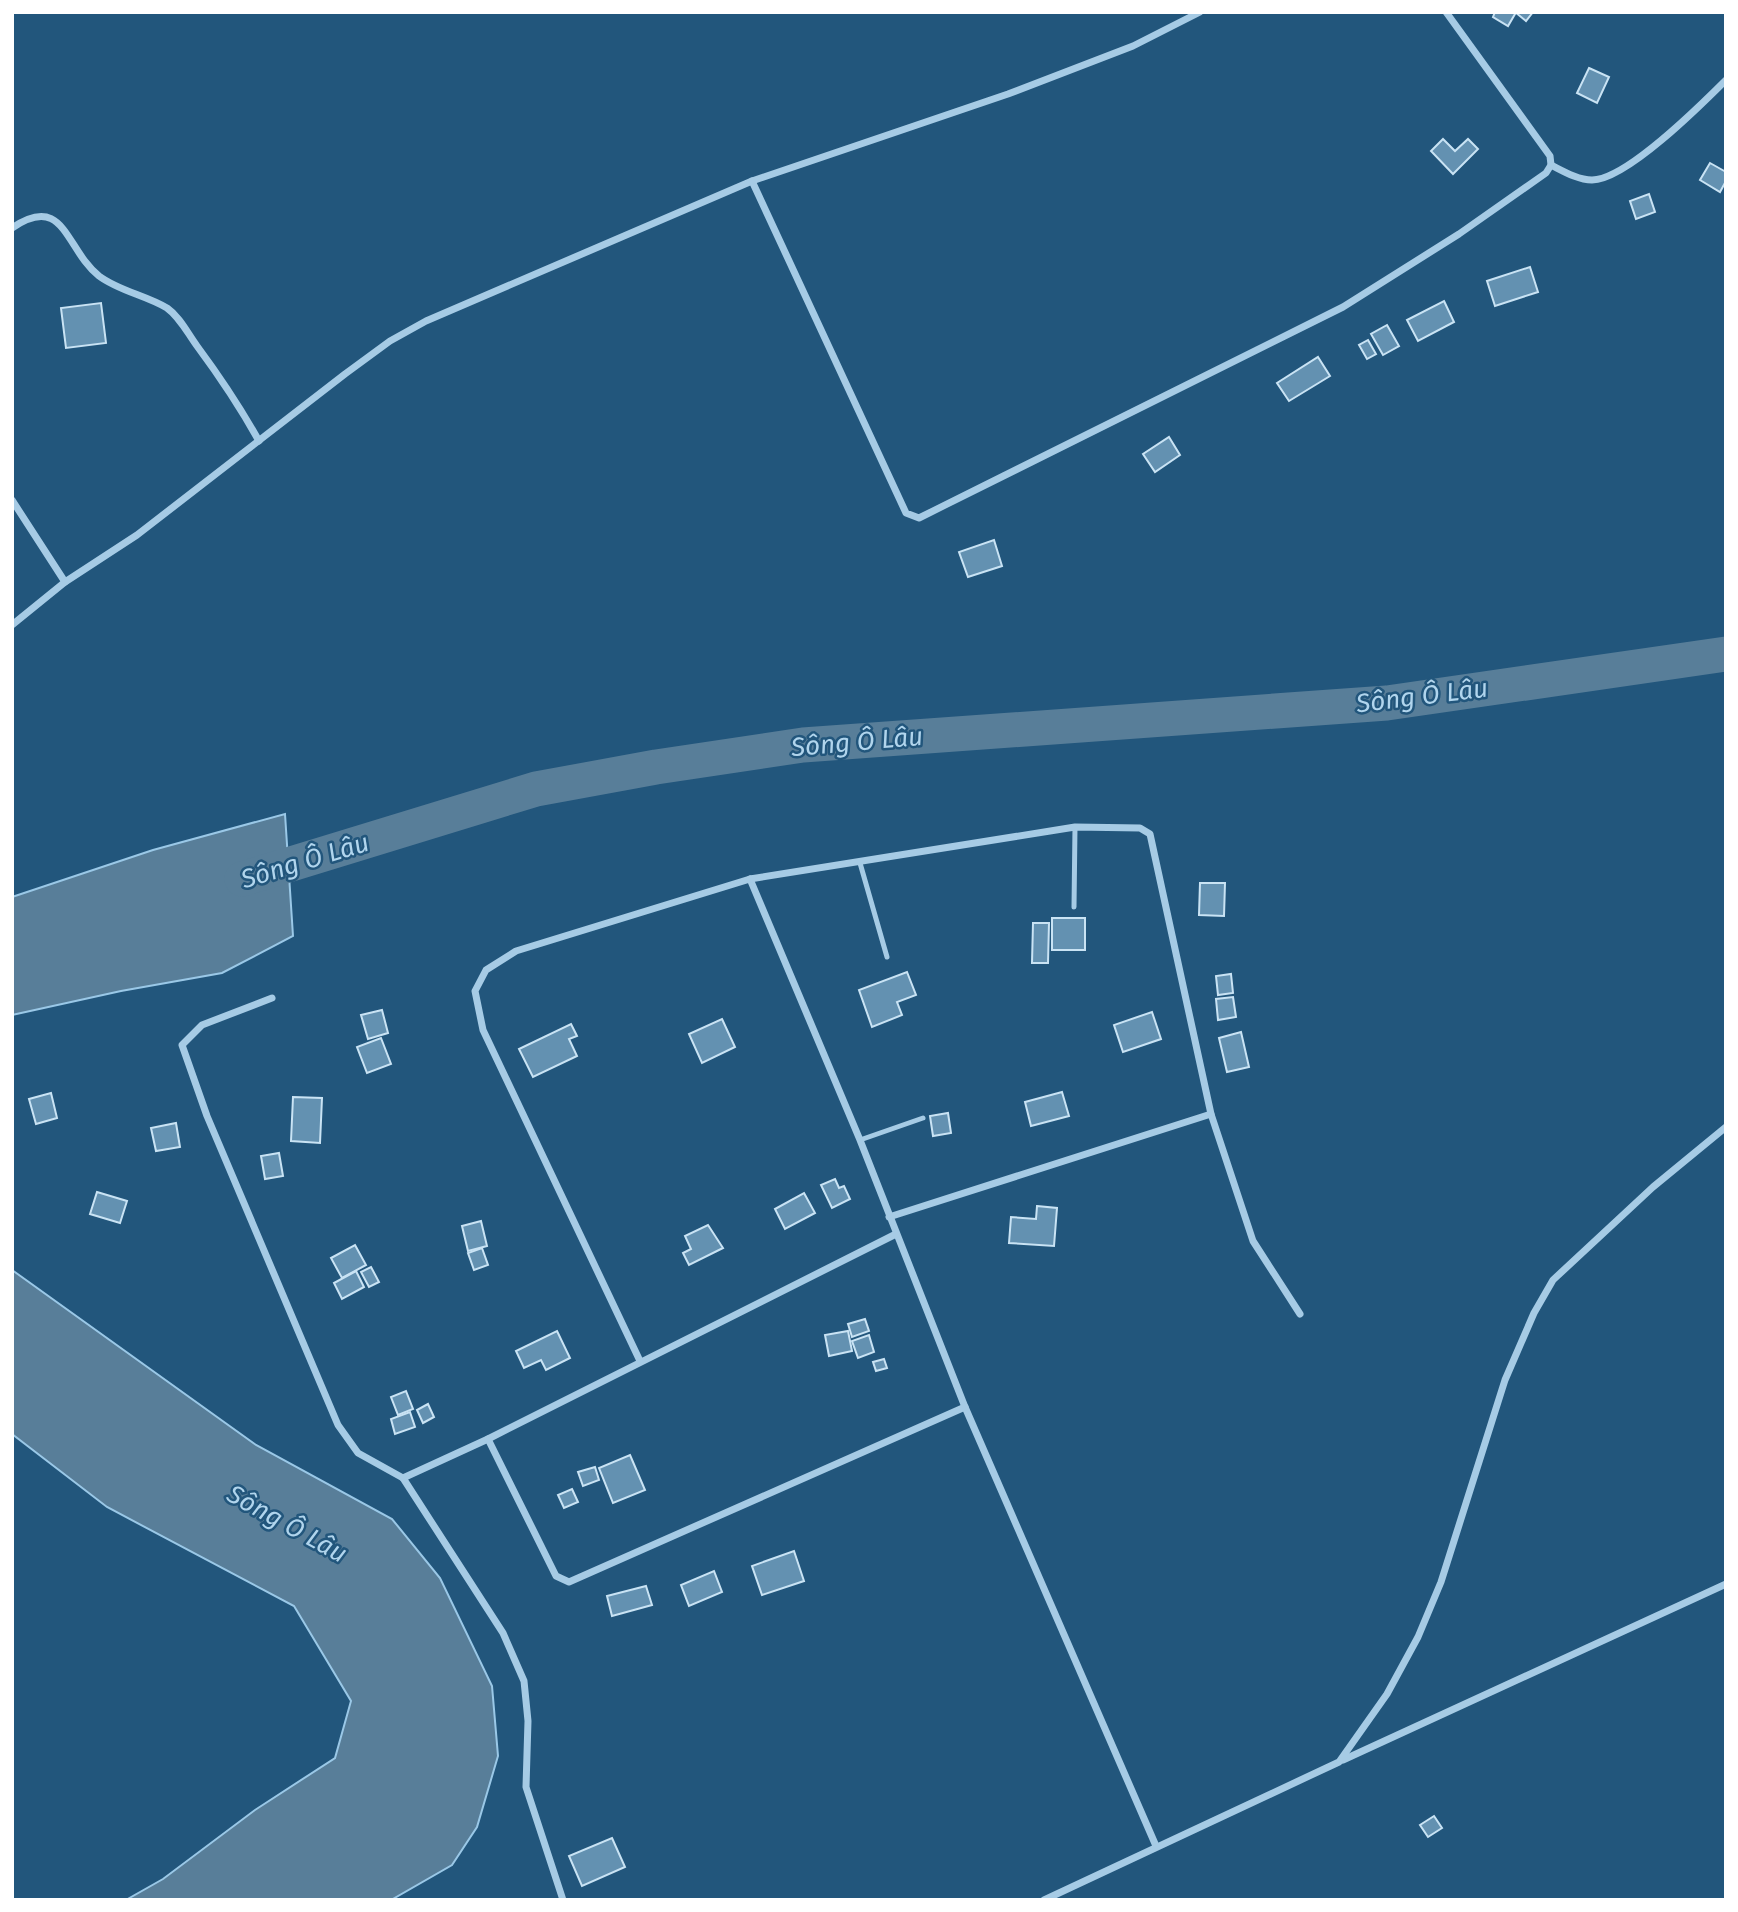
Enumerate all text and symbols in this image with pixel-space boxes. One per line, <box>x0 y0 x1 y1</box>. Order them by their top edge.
water label: Sông Ô Lâu <box>1353 673 1490 720</box>
water label: Sông Ô Lâu <box>789 721 924 763</box>
water label: Sông Ô Lâu <box>236 827 373 895</box>
water label: Sông Ô Lâu <box>221 1478 352 1570</box>

